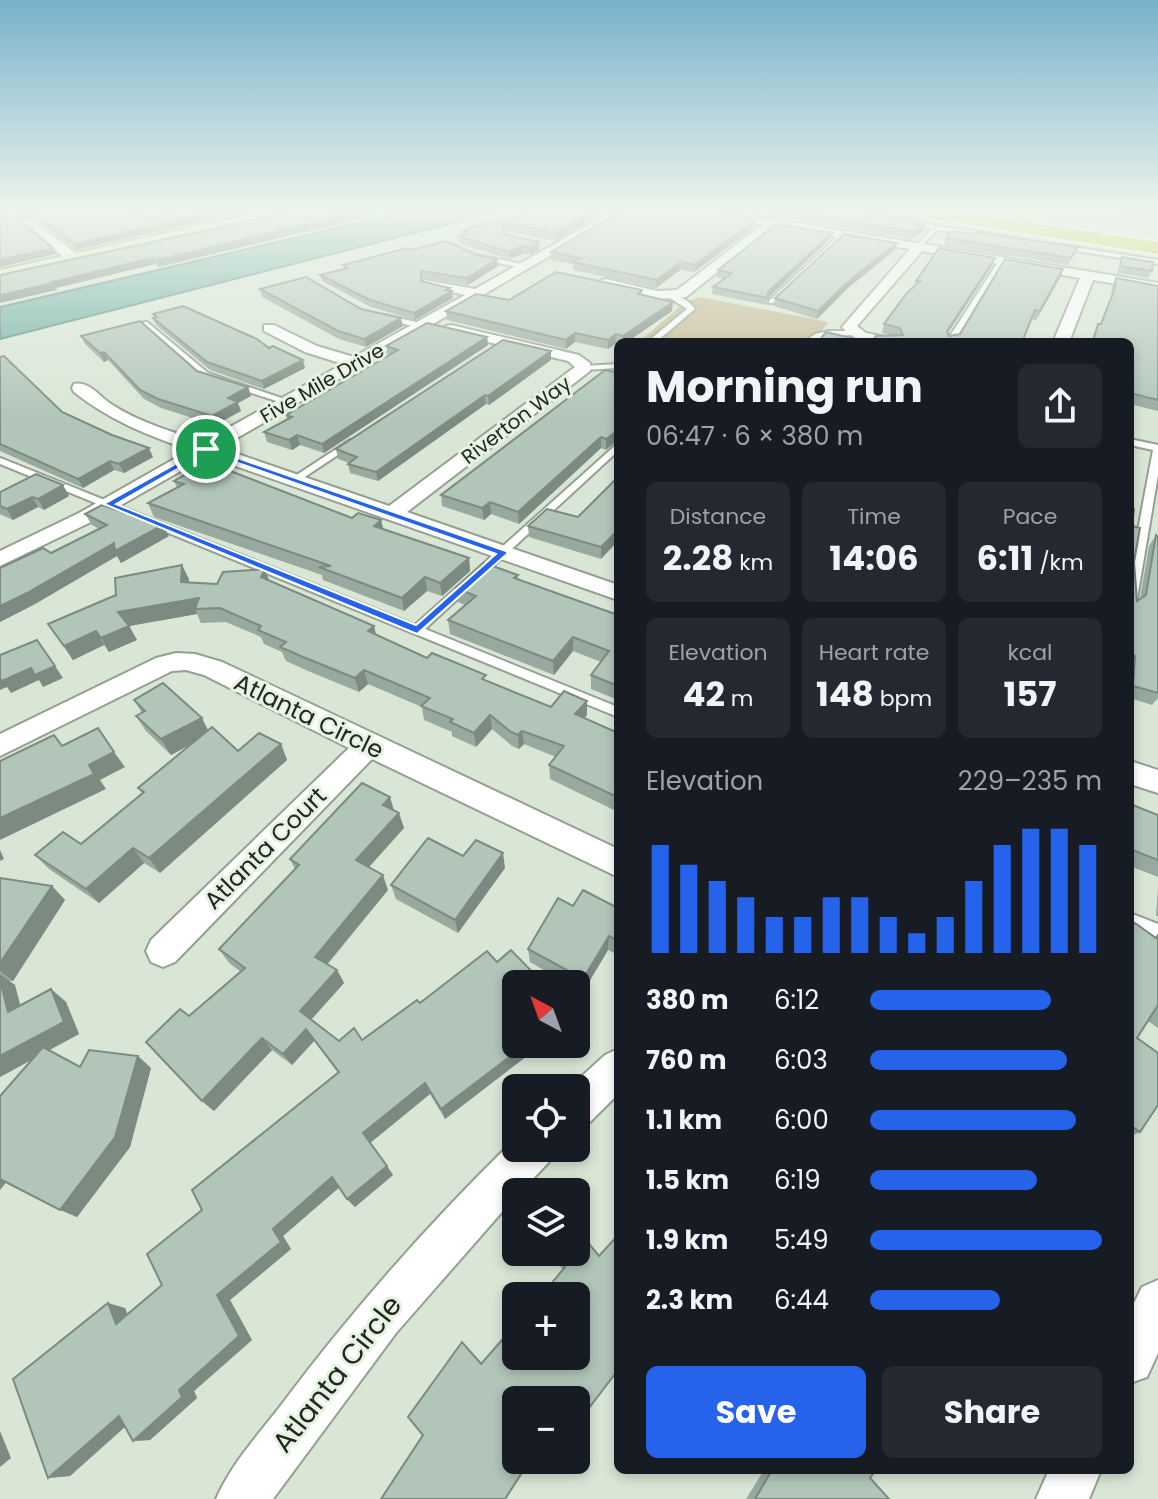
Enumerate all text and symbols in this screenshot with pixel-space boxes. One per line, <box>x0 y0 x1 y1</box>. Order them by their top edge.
street label: Five Mile Drive <box>255 336 389 430</box>
text: Morning run <box>646 356 923 417</box>
button: share <box>1018 364 1102 448</box>
street label: Riverton Way <box>455 369 577 471</box>
pin <box>172 415 240 483</box>
text: 06:47 · 6 × 380 m <box>646 418 863 454</box>
icon: arrive <box>184 427 228 471</box>
text: Distance <box>670 501 766 532</box>
text: Time <box>847 501 901 532</box>
text: Pace <box>1003 501 1057 532</box>
text: 2.28 <box>663 534 733 582</box>
text: 14:06 <box>829 534 919 582</box>
text: 6:11 <box>976 534 1033 582</box>
text: km <box>733 547 773 578</box>
text: /km <box>1033 547 1084 578</box>
text: Elevation <box>668 637 768 668</box>
text: Heart rate <box>819 637 929 668</box>
text: kcal <box>1008 637 1052 668</box>
street label: Atlanta Circle <box>229 666 389 766</box>
text: 42 <box>683 670 725 718</box>
text: 148 <box>816 670 874 718</box>
text: 157 <box>1003 670 1057 718</box>
text: m <box>725 683 753 714</box>
text: bpm <box>874 683 932 714</box>
text: Elevation <box>646 763 763 799</box>
text: 229–235 m <box>958 763 1102 799</box>
street label: Atlanta Court <box>197 780 333 916</box>
north arrow <box>502 970 590 1058</box>
map controls <box>502 970 590 1474</box>
text: 380 m <box>646 982 729 1018</box>
text: 6:12 <box>774 982 819 1018</box>
text: 760 m <box>646 1042 726 1078</box>
text: 6:03 <box>774 1042 828 1078</box>
button: locate <box>502 1074 590 1162</box>
text: 1.1 km <box>646 1102 722 1138</box>
text: 6:00 <box>774 1102 829 1138</box>
text: 1.5 km <box>646 1162 729 1198</box>
text: 6:19 <box>774 1162 821 1198</box>
button: layers <box>502 1178 590 1266</box>
text: 1.9 km <box>646 1222 728 1258</box>
text: 5:49 <box>774 1222 829 1258</box>
button: + <box>502 1282 590 1370</box>
text: 2.3 km <box>646 1282 733 1318</box>
text: 6:44 <box>774 1282 829 1318</box>
street label: Atlanta Circle <box>263 1287 411 1461</box>
button: Save <box>646 1366 866 1458</box>
button: Share <box>882 1366 1102 1458</box>
button: − <box>502 1386 590 1474</box>

